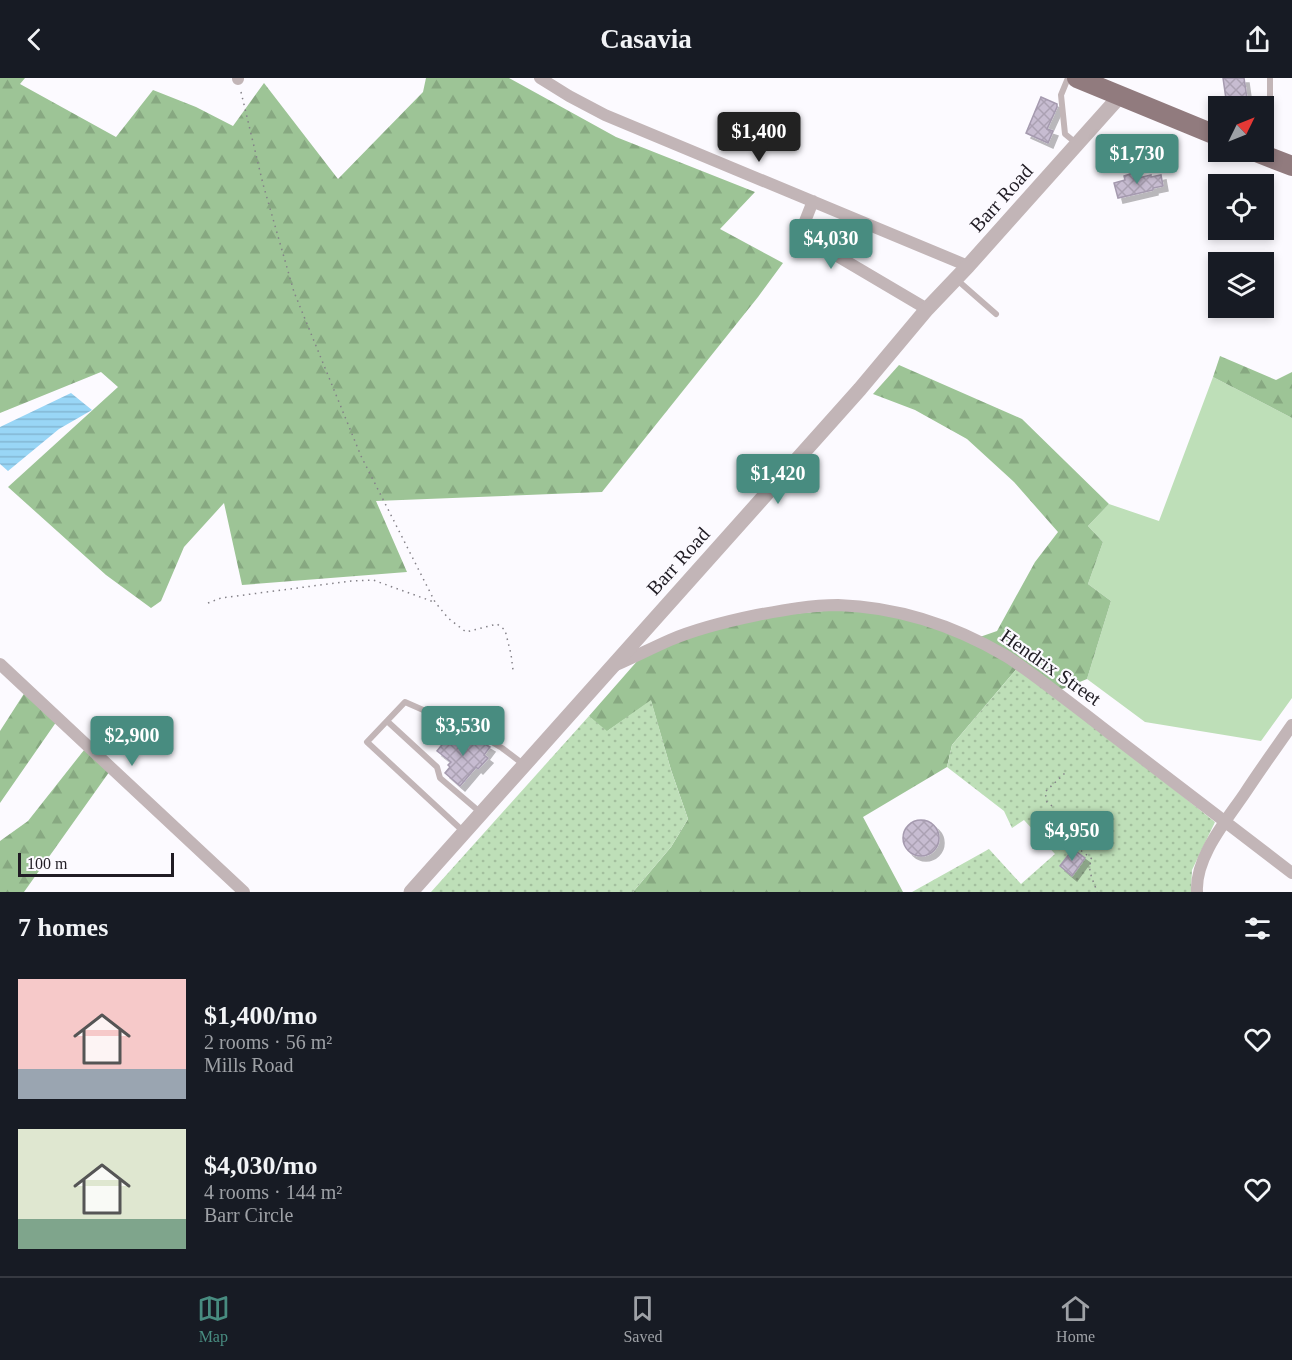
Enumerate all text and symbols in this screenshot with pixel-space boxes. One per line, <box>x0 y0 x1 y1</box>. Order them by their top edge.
icon: back <box>18 23 51 56</box>
icon: share <box>1241 23 1274 56</box>
text: Casavia <box>600 24 692 54</box>
north arrow <box>1208 96 1274 162</box>
map controls <box>1208 96 1274 318</box>
pin: $1,400 <box>710 112 808 163</box>
text: $1,400 <box>732 120 787 142</box>
pin: $1,730 <box>1088 134 1186 185</box>
text: $1,730 <box>1110 142 1165 164</box>
street label: Barr Road <box>965 160 1037 236</box>
button: locate <box>1208 174 1274 240</box>
pin: $4,030 <box>782 219 880 270</box>
text: $4,030 <box>804 227 859 249</box>
button: layers <box>1208 252 1274 318</box>
pin: $1,420 <box>729 454 827 505</box>
text: $1,420 <box>751 462 806 484</box>
street label: Barr Road <box>642 523 714 599</box>
street label: Hendrix Street <box>997 624 1106 710</box>
pin: $3,530 <box>414 706 512 757</box>
text: $3,530 <box>436 714 491 736</box>
pin: $2,900 <box>83 716 181 767</box>
text: $2,900 <box>105 724 160 746</box>
pin: $4,950 <box>1023 811 1121 862</box>
text: $4,950 <box>1045 819 1100 841</box>
scale bar <box>18 850 174 878</box>
text: 100 m <box>27 855 67 872</box>
icon: filters <box>1241 912 1274 945</box>
text: 7 homes <box>18 913 108 942</box>
text: $1,400/mo <box>204 1001 317 1030</box>
icon: home <box>66 1003 138 1075</box>
icon: heart <box>1241 1023 1274 1056</box>
text: 2 rooms · 56 m² <box>204 1031 332 1053</box>
text: Mills Road <box>204 1054 293 1076</box>
text: $4,030/mo <box>204 1151 317 1180</box>
icon: home <box>66 1153 138 1225</box>
icon: heart <box>1241 1173 1274 1206</box>
text: 4 rooms · 144 m² <box>204 1181 342 1203</box>
text: Barr Circle <box>204 1204 293 1226</box>
tab: Map <box>197 1292 230 1346</box>
tab: Saved <box>623 1292 663 1346</box>
tab: Home <box>1056 1292 1095 1346</box>

